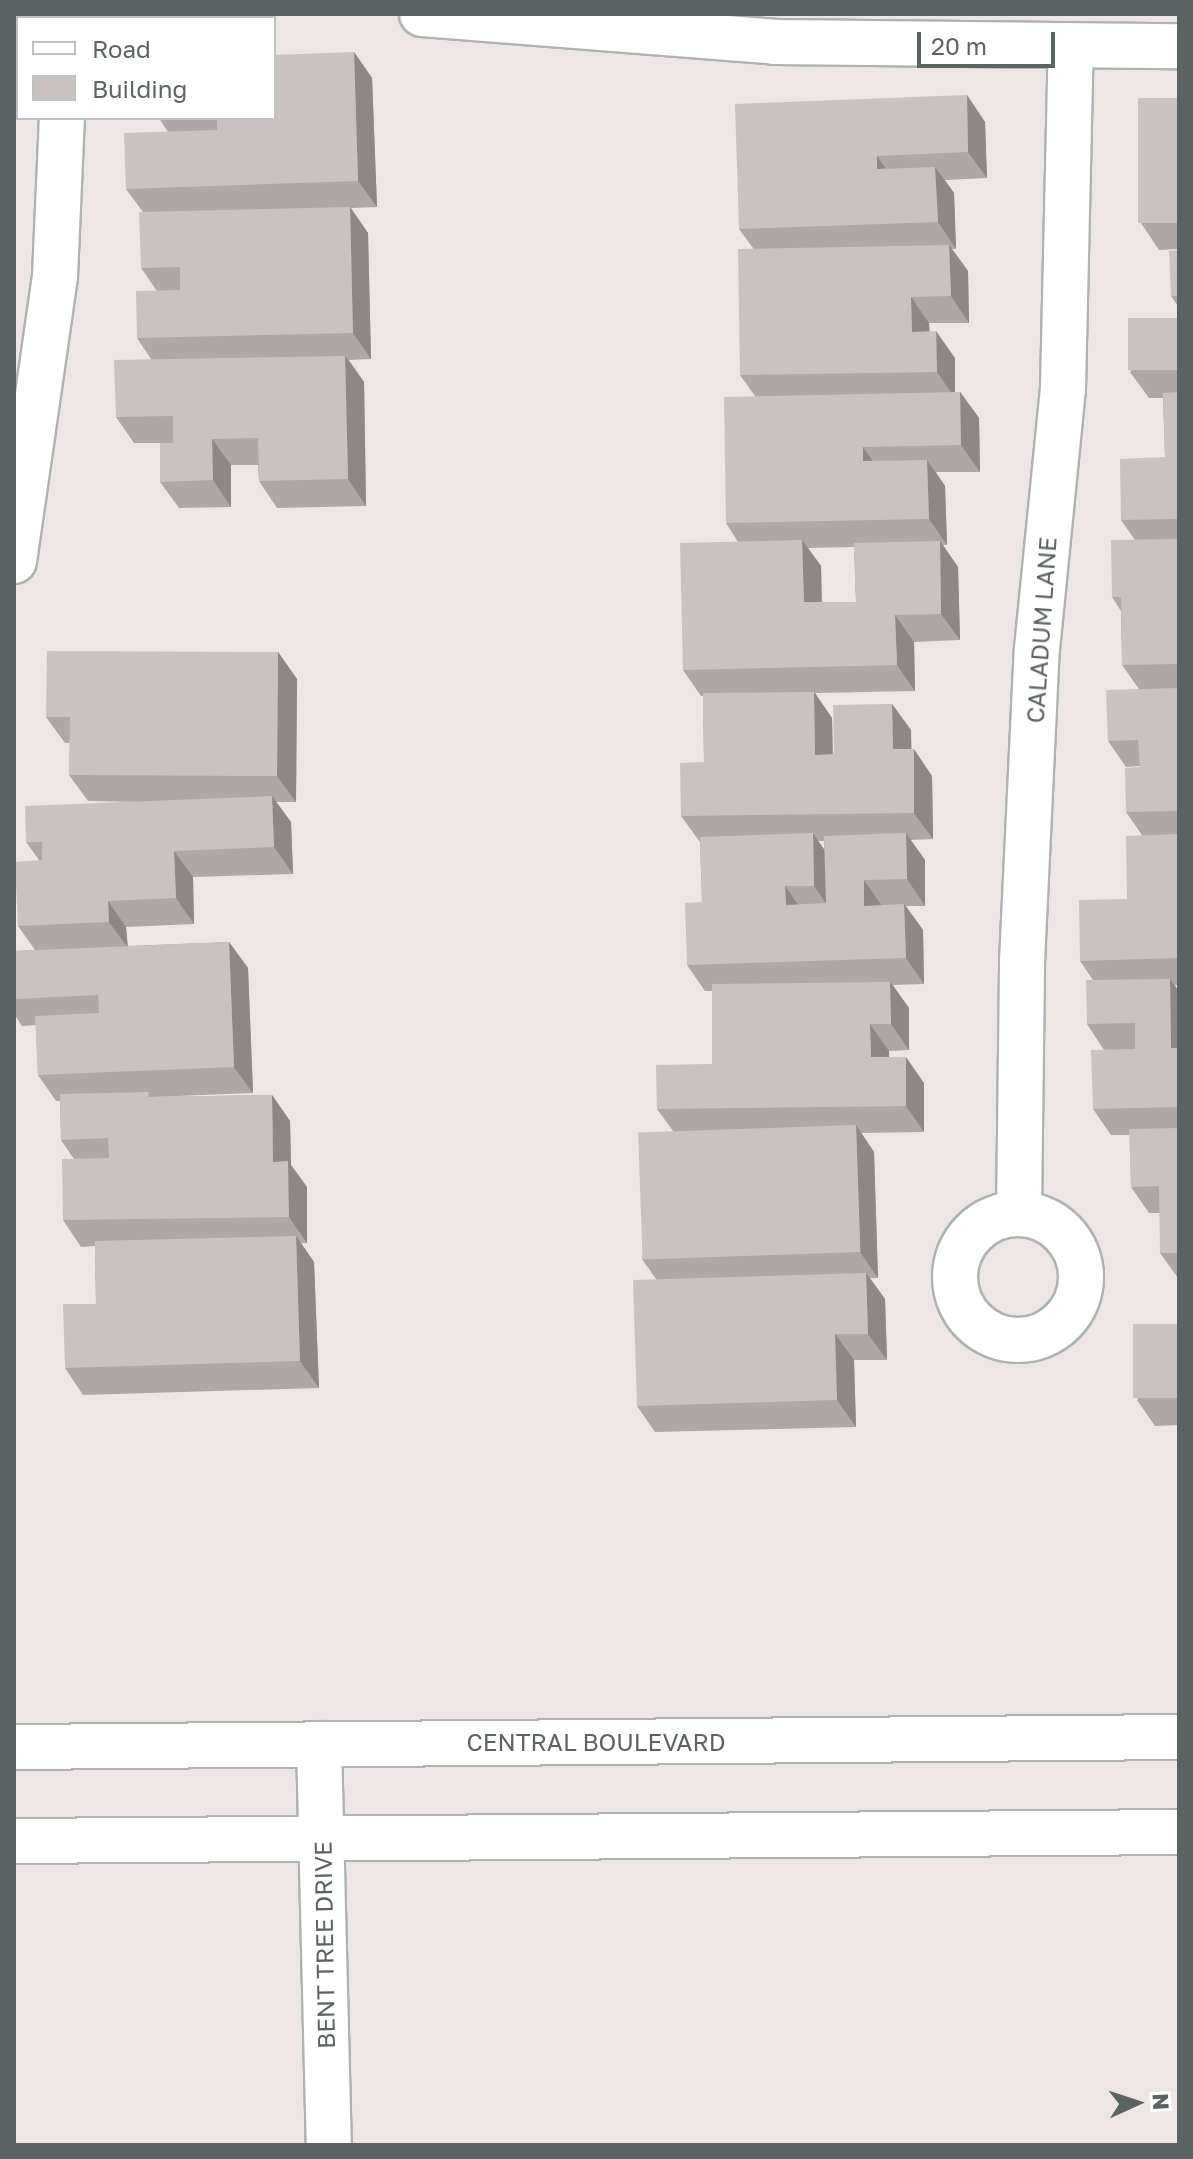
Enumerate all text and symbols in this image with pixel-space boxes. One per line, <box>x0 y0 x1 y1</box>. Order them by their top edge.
legend <box>16 16 276 120</box>
scale bar <box>921 16 1059 66</box>
text: 20 m <box>931 31 987 60</box>
text: Road <box>92 34 151 63</box>
text: Building <box>92 74 187 103</box>
street label: CALADUM LANE <box>1020 536 1062 724</box>
street label: CENTRAL BOULEVARD <box>466 1728 726 1756</box>
street label: BENT TREE DRIVE <box>308 1841 340 2049</box>
north arrow <box>1097 2063 1177 2143</box>
text: N <box>1148 2093 1175 2111</box>

